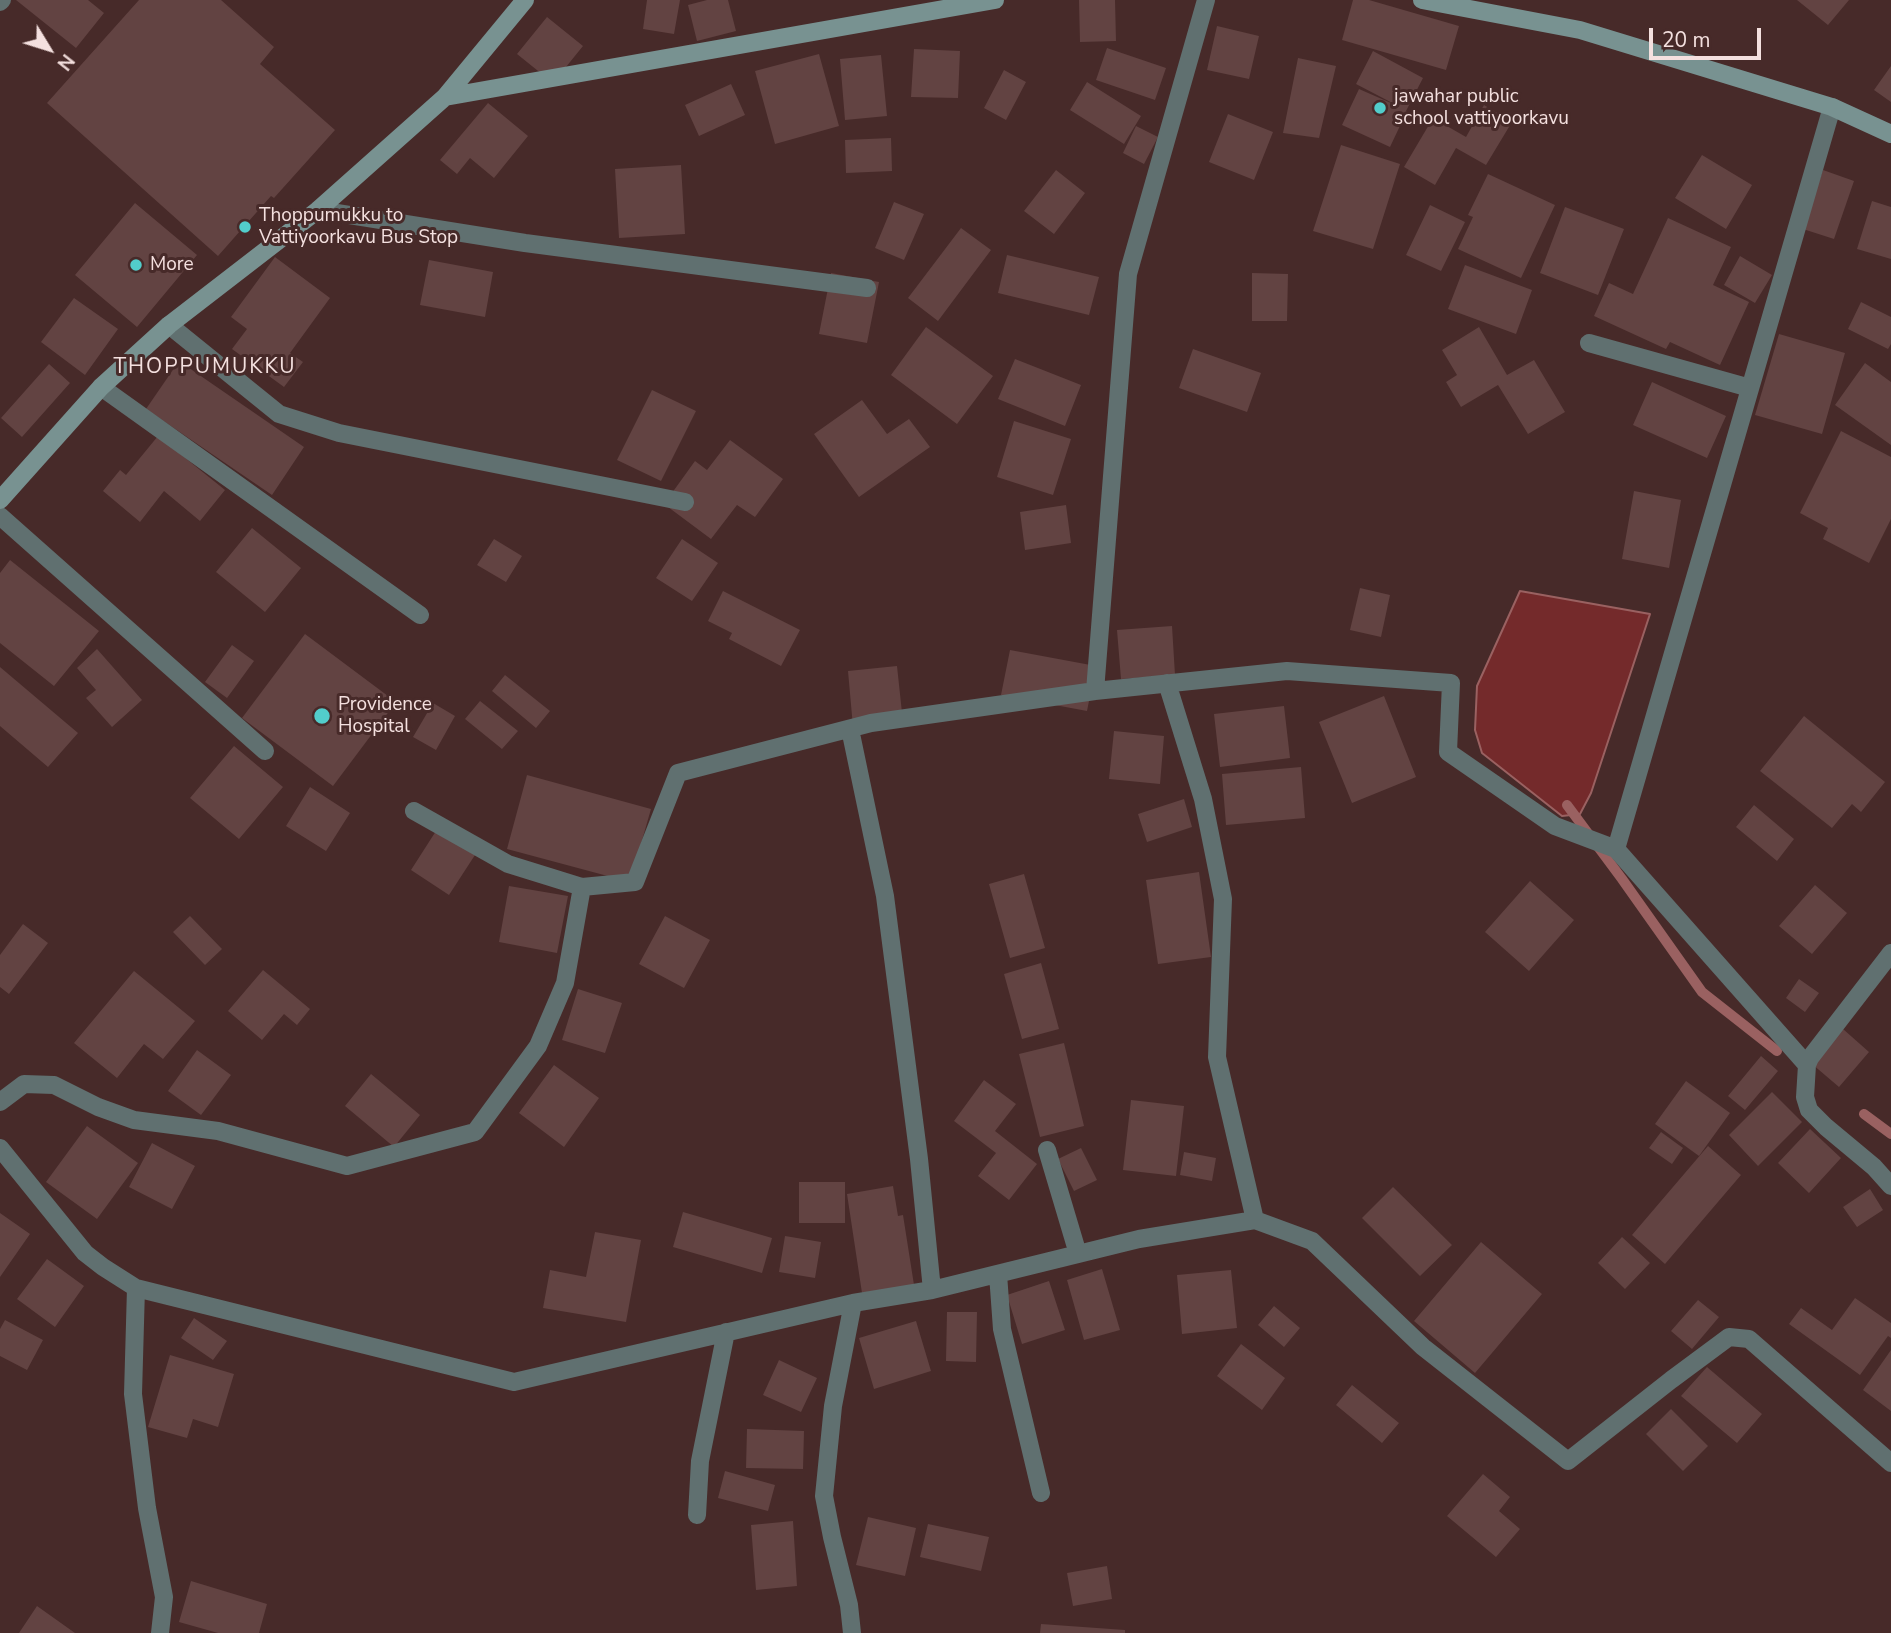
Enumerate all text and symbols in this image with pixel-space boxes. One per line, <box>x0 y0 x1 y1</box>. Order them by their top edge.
north arrow <box>14 14 84 84</box>
scale bar <box>1653 14 1765 58</box>
text: 20 m <box>1662 26 1711 54</box>
text: N <box>51 48 80 76</box>
place label: jawahar public school vattiyoorkavu <box>1394 86 1569 130</box>
marker: jawahar public school vattiyoorkavu <box>1372 100 1388 116</box>
place label: Thoppumukku to Vattiyoorkavu Bus Stop <box>259 205 458 249</box>
marker: Thoppumukku to Vattiyoorkavu Bus Stop <box>237 219 253 235</box>
place label: More <box>150 254 194 276</box>
marker: More <box>128 257 144 273</box>
district label: THOPPUMUKKU <box>115 355 295 381</box>
place label: Providence Hospital <box>338 694 432 738</box>
marker: Providence Hospital <box>312 706 332 726</box>

